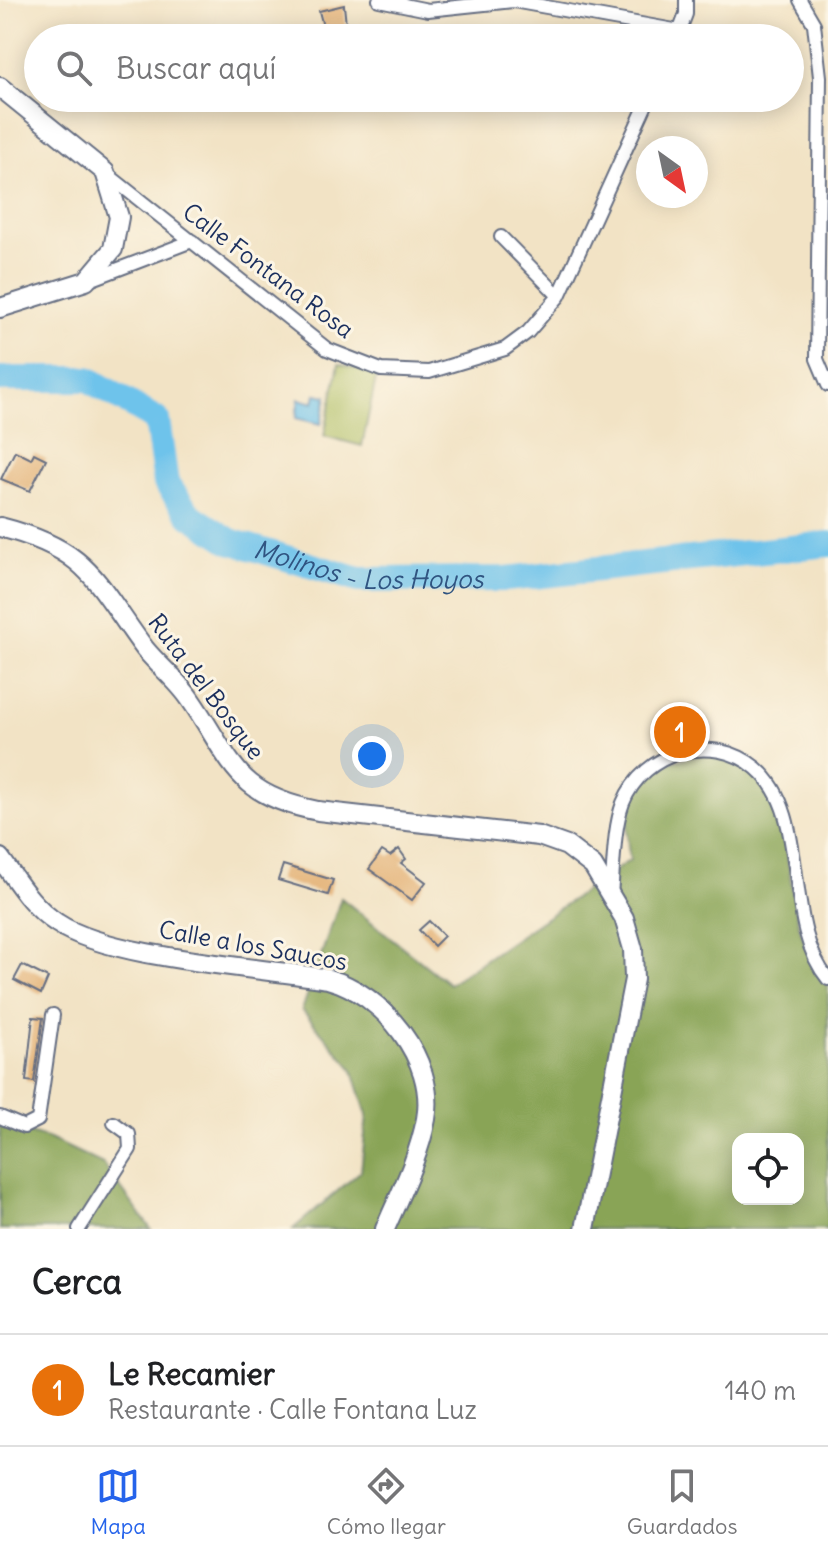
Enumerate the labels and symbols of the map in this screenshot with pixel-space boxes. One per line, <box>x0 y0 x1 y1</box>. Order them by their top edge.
north arrow <box>636 136 708 208</box>
street label: Calle Fontana Rosa <box>177 196 360 344</box>
water label: Molinos - Los Hoyos <box>250 532 486 596</box>
street label: Ruta del Bosque <box>142 608 271 765</box>
pin: 1 <box>654 702 706 762</box>
your location <box>352 736 392 776</box>
street label: Calle a los Saucos <box>157 914 350 976</box>

